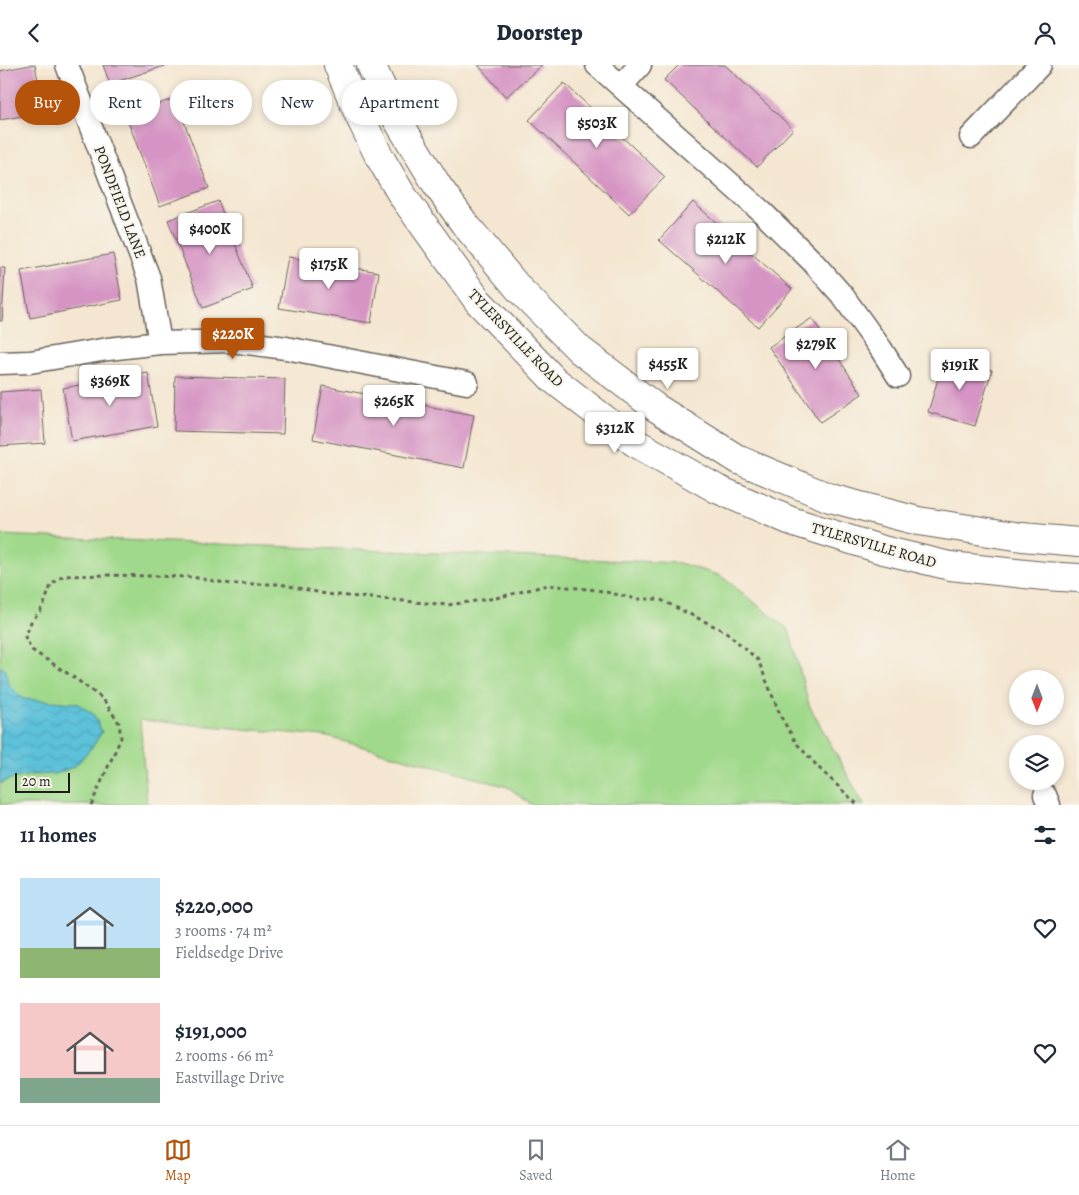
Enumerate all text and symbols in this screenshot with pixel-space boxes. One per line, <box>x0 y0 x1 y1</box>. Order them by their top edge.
text: Doorstep <box>496 18 583 48</box>
icon: back <box>20 19 48 47</box>
icon: person <box>1031 19 1059 47</box>
chip: Buy <box>15 80 80 125</box>
chip: Rent <box>90 80 160 125</box>
chip: Filters <box>170 80 252 125</box>
chip: New <box>262 80 332 125</box>
chip: Apartment <box>342 80 457 125</box>
pin: $503K <box>562 107 632 149</box>
text: $503K <box>577 112 617 134</box>
street label: PONDFIELD LANE <box>89 143 151 261</box>
pin: $400K <box>175 213 245 255</box>
text: $400K <box>189 218 231 240</box>
pin: $212K <box>691 223 761 265</box>
text: $212K <box>706 228 746 250</box>
pin: $175K <box>294 247 364 290</box>
text: $175K <box>310 253 348 275</box>
street label: TYLERSVILLE ROAD <box>464 285 568 391</box>
pin: $220K <box>198 317 268 360</box>
text: $220K <box>212 323 254 345</box>
pin: $279K <box>781 327 851 370</box>
text: $279K <box>796 333 836 355</box>
pin: $455K <box>633 347 703 390</box>
pin: $191K <box>925 349 995 391</box>
text: $455K <box>648 353 688 375</box>
text: $191K <box>942 354 978 376</box>
pin: $369K <box>75 365 145 407</box>
text: $369K <box>90 370 130 392</box>
pin: $265K <box>359 385 429 427</box>
text: $265K <box>374 390 414 412</box>
pin: $312K <box>580 411 650 454</box>
text: $312K <box>596 417 634 439</box>
street label: TYLERSVILLE ROAD <box>809 518 939 572</box>
north arrow <box>1009 670 1064 725</box>
map controls <box>1009 670 1064 790</box>
button: layers <box>1009 735 1064 790</box>
scale bar <box>15 770 70 793</box>
text: 20 m <box>22 772 51 791</box>
text: 11 homes <box>20 821 97 849</box>
icon: filters <box>1031 821 1059 849</box>
text: $220,000 <box>175 892 253 920</box>
icon: home <box>60 898 120 958</box>
icon: heart <box>1031 914 1059 942</box>
text: 3 rooms · 74 m² <box>175 920 272 942</box>
text: Fieldsedge Drive <box>175 942 284 964</box>
text: $191,000 <box>175 1017 247 1045</box>
icon: home <box>60 1023 120 1083</box>
icon: heart <box>1031 1039 1059 1067</box>
text: 2 rooms · 66 m² <box>175 1045 273 1067</box>
text: Eastvillage Drive <box>175 1067 284 1089</box>
tab: Map <box>164 1136 192 1185</box>
tab: Saved <box>519 1136 553 1185</box>
tab: Home <box>880 1136 915 1185</box>

